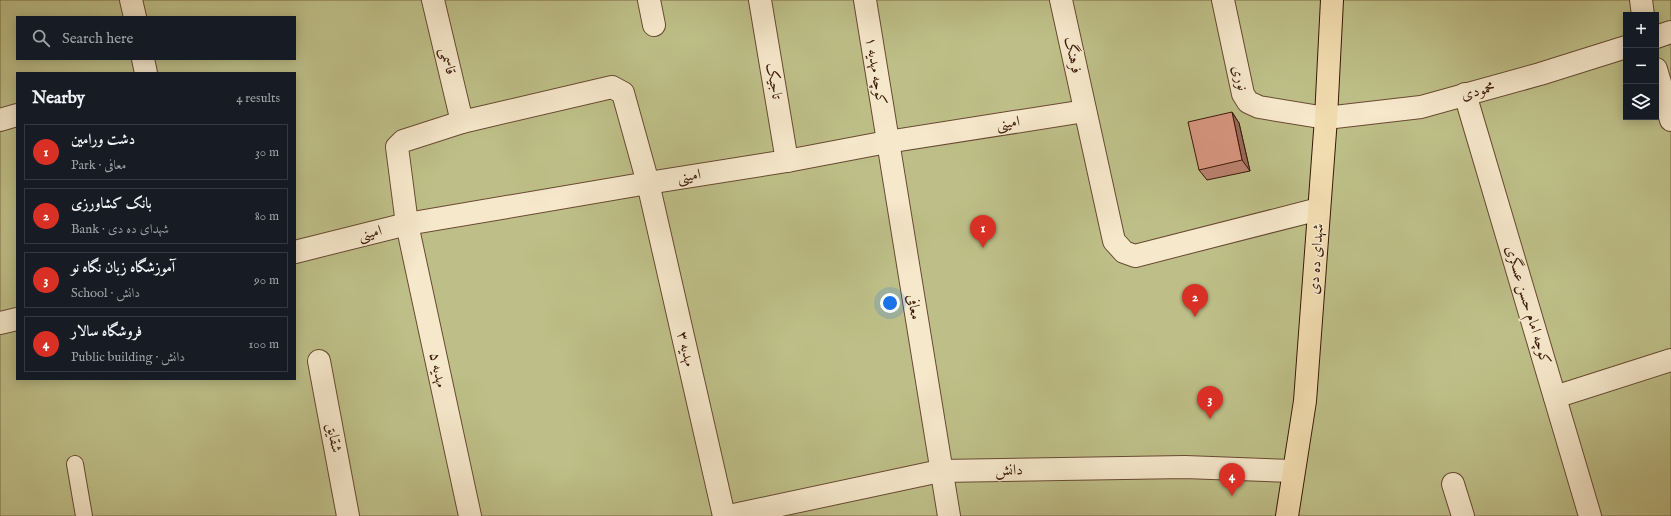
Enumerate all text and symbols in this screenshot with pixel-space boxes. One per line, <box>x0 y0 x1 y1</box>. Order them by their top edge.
map controls <box>1623 12 1659 120</box>
button: + <box>1623 12 1659 48</box>
search box <box>16 16 296 60</box>
icon: search <box>30 27 52 49</box>
text: Search here <box>62 29 133 48</box>
street label: فرهنگ <box>1060 35 1087 75</box>
street label: کوچه مهدیه ۱ <box>860 36 891 107</box>
street label: قاسمی <box>435 46 460 77</box>
button: − <box>1623 48 1659 84</box>
street label: تاجیک <box>761 61 787 101</box>
street label: نوری <box>1228 63 1253 93</box>
street label: محمودی <box>1459 77 1497 105</box>
button: layers <box>1623 84 1659 120</box>
text: Nearby <box>32 88 85 109</box>
text: 4 results <box>236 90 280 107</box>
street label: امینی <box>995 112 1021 135</box>
text: دشت ورامین <box>71 130 135 149</box>
text: 1 <box>44 144 48 161</box>
text: 30 m <box>255 144 279 161</box>
text: Park · معافی <box>71 157 126 174</box>
street label: امینی <box>676 165 702 188</box>
text: بانک کشاورزی <box>71 194 152 213</box>
text: 2 <box>43 208 49 225</box>
text: 80 m <box>255 208 279 225</box>
pin: 1 <box>970 215 996 248</box>
text: Bank · شهدای ده دی <box>71 221 169 238</box>
street label: امینی <box>356 221 384 246</box>
street label: شهدای ده دی <box>1304 223 1328 295</box>
street label: کوچه امام حسن عسگری <box>1498 243 1555 368</box>
text: آموزشگاه زبان نگاه نو <box>71 258 175 277</box>
text: 3 <box>44 272 48 289</box>
text: 90 m <box>254 272 279 289</box>
pin: 2 <box>1182 284 1208 317</box>
text: School · دانش <box>71 285 140 302</box>
your location <box>880 293 900 313</box>
street label: معافی <box>903 293 925 321</box>
text: فروشگاه سالار <box>71 322 142 341</box>
street label: مهدیه ۳ <box>673 330 699 369</box>
text: 4 <box>43 336 49 353</box>
text: 100 m <box>249 336 279 353</box>
text: Public building · دانش <box>71 349 185 366</box>
street label: مهدیه ۵ <box>425 351 451 390</box>
pin: 3 <box>1197 386 1223 419</box>
street label: شقایق <box>322 422 346 454</box>
street label: دانش <box>995 460 1023 480</box>
pin: 4 <box>1219 463 1245 496</box>

